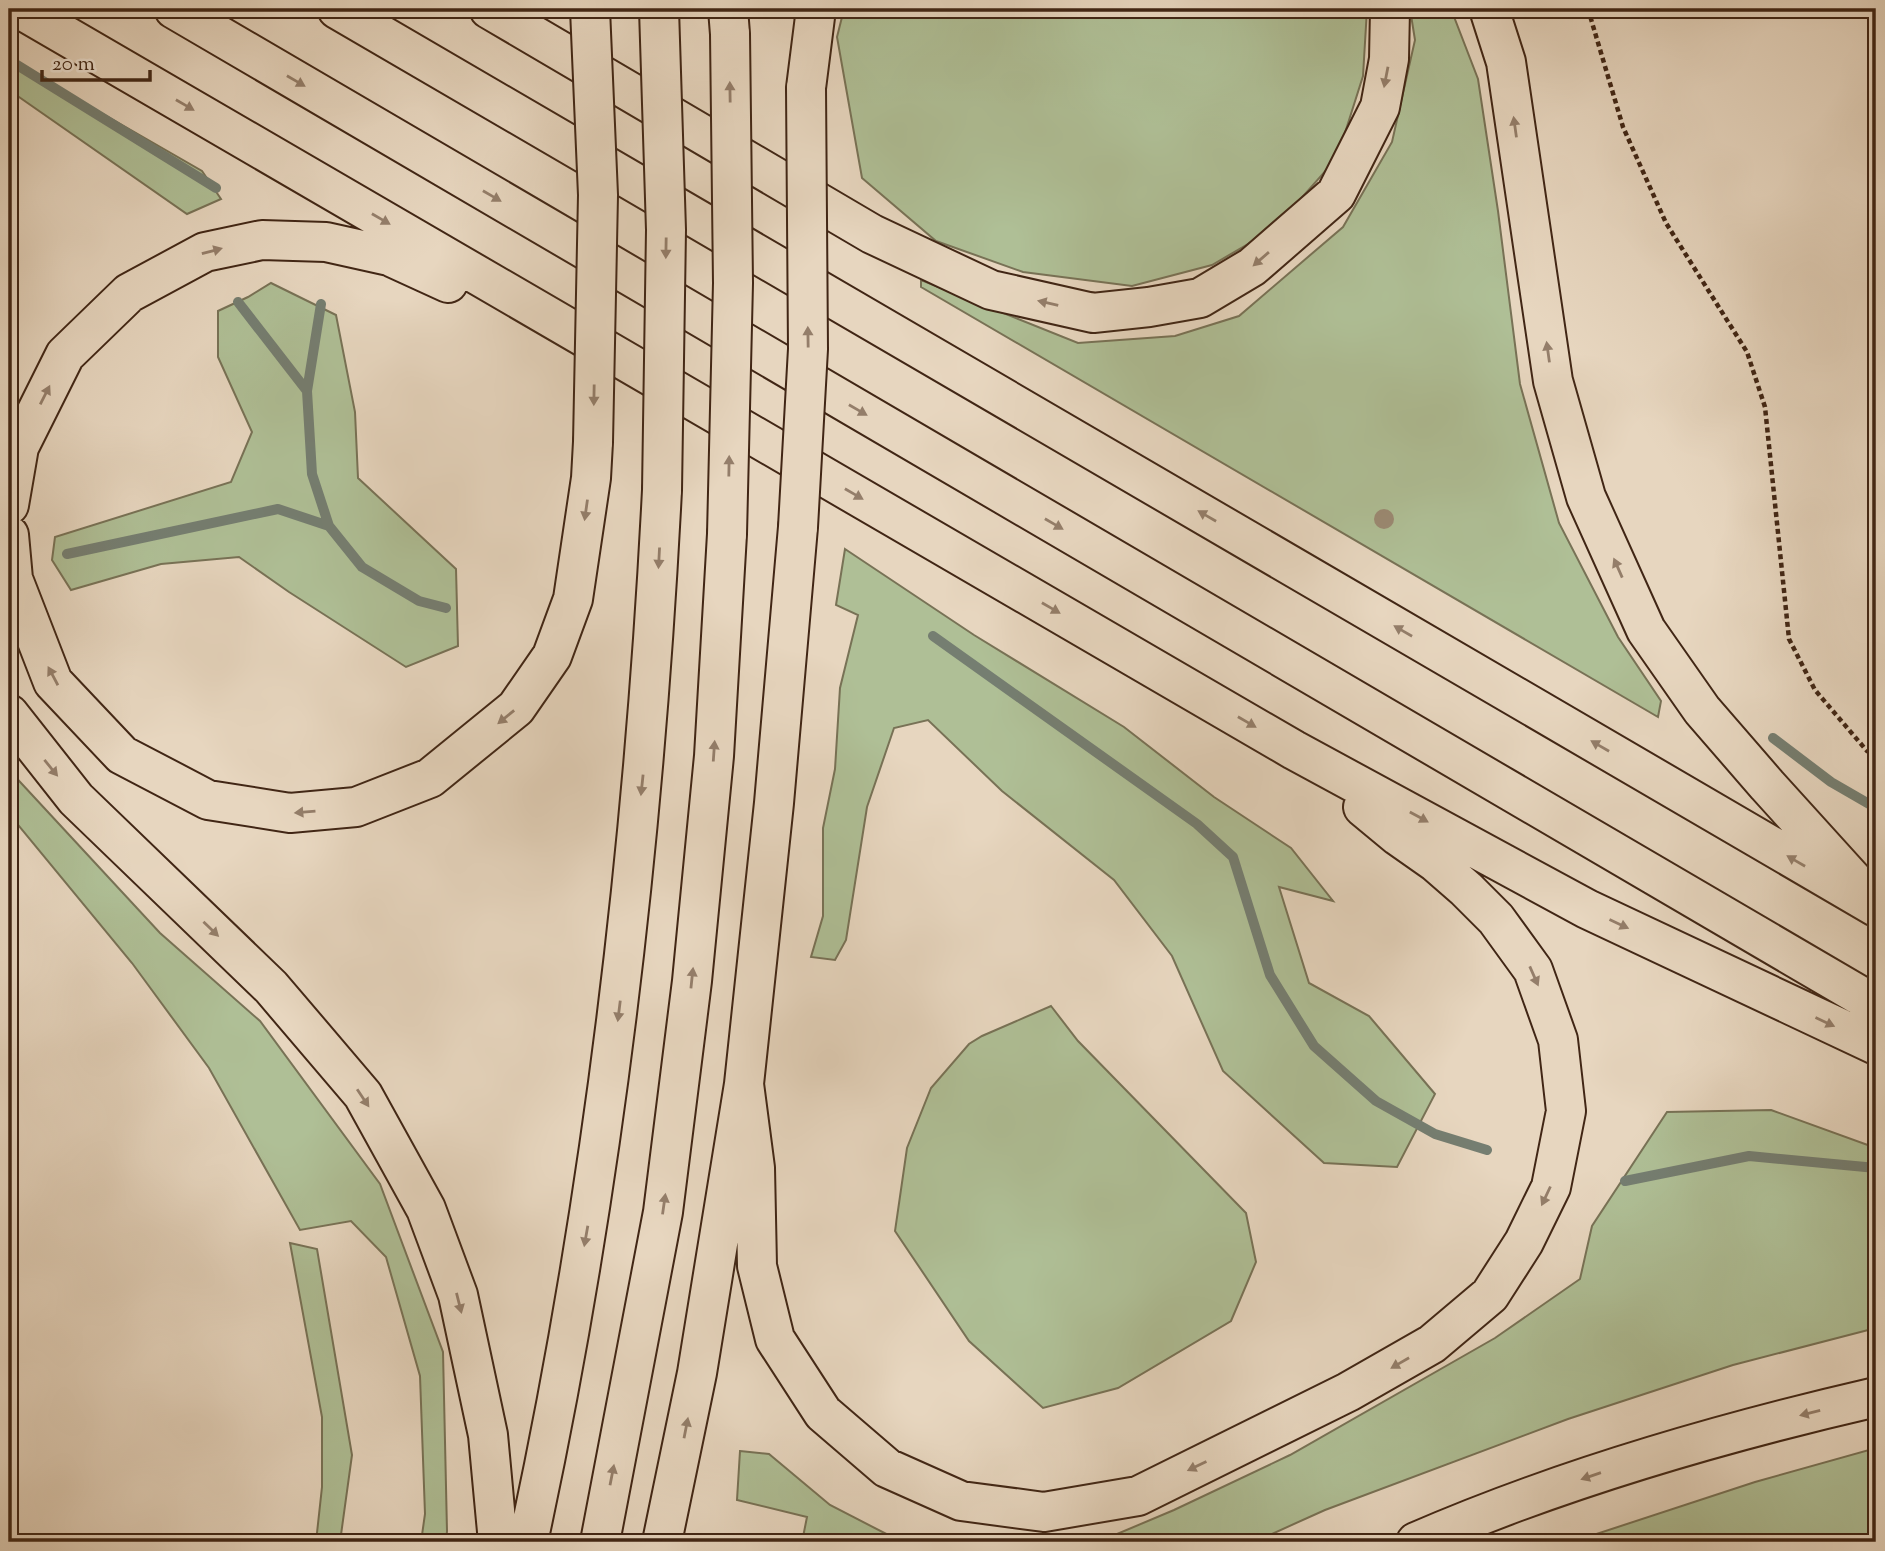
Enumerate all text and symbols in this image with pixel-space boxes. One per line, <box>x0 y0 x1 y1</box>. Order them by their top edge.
scale bar <box>42 38 150 82</box>
text: 20 m <box>52 50 95 80</box>
one-way arrow <box>1380 66 1391 88</box>
one-way arrow <box>286 74 305 87</box>
one-way arrow <box>725 80 736 102</box>
one-way arrow <box>175 98 194 111</box>
one-way arrow <box>1510 116 1521 138</box>
one-way arrow <box>482 190 501 202</box>
one-way arrow <box>372 213 391 225</box>
one-way arrow <box>660 238 672 260</box>
one-way arrow <box>201 245 223 256</box>
one-way arrow <box>1253 251 1270 266</box>
one-way arrow <box>1036 297 1058 308</box>
one-way arrow <box>802 326 814 348</box>
one-way arrow <box>1543 341 1554 363</box>
one-way arrow <box>39 385 50 405</box>
one-way arrow <box>588 385 599 407</box>
one-way arrow <box>848 403 867 416</box>
one-way arrow <box>723 455 735 477</box>
one-way arrow <box>844 487 864 499</box>
one-way arrow <box>580 499 591 521</box>
one-way arrow <box>1197 510 1216 523</box>
one-way arrow <box>1044 518 1064 530</box>
one-way arrow <box>653 547 664 569</box>
one-way arrow <box>1612 558 1624 578</box>
one-way arrow <box>1041 602 1060 614</box>
one-way arrow <box>1394 625 1413 637</box>
one-way arrow <box>47 666 59 686</box>
one-way arrow <box>497 709 514 724</box>
one-way arrow <box>1238 716 1257 728</box>
one-way arrow <box>709 740 720 762</box>
one-way arrow <box>1590 740 1609 752</box>
one-way arrow <box>43 759 58 776</box>
one-way arrow <box>636 774 647 796</box>
one-way arrow <box>294 806 316 817</box>
one-way arrow <box>1409 811 1429 823</box>
one-way arrow <box>1787 854 1806 867</box>
one-way arrow <box>1609 919 1630 930</box>
one-way arrow <box>202 921 219 937</box>
one-way arrow <box>1528 966 1540 986</box>
one-way arrow <box>686 967 697 989</box>
one-way arrow <box>613 1000 624 1022</box>
one-way arrow <box>1815 1016 1835 1027</box>
one-way arrow <box>356 1089 370 1107</box>
one-way arrow <box>1540 1186 1552 1206</box>
one-way arrow <box>658 1192 669 1214</box>
one-way arrow <box>580 1225 591 1247</box>
one-way arrow <box>454 1292 465 1314</box>
one-way arrow <box>1390 1357 1409 1369</box>
one-way arrow <box>1799 1407 1821 1418</box>
one-way arrow <box>681 1417 692 1439</box>
one-way arrow <box>1187 1461 1207 1472</box>
one-way arrow <box>607 1464 618 1486</box>
one-way arrow <box>1581 1471 1602 1482</box>

